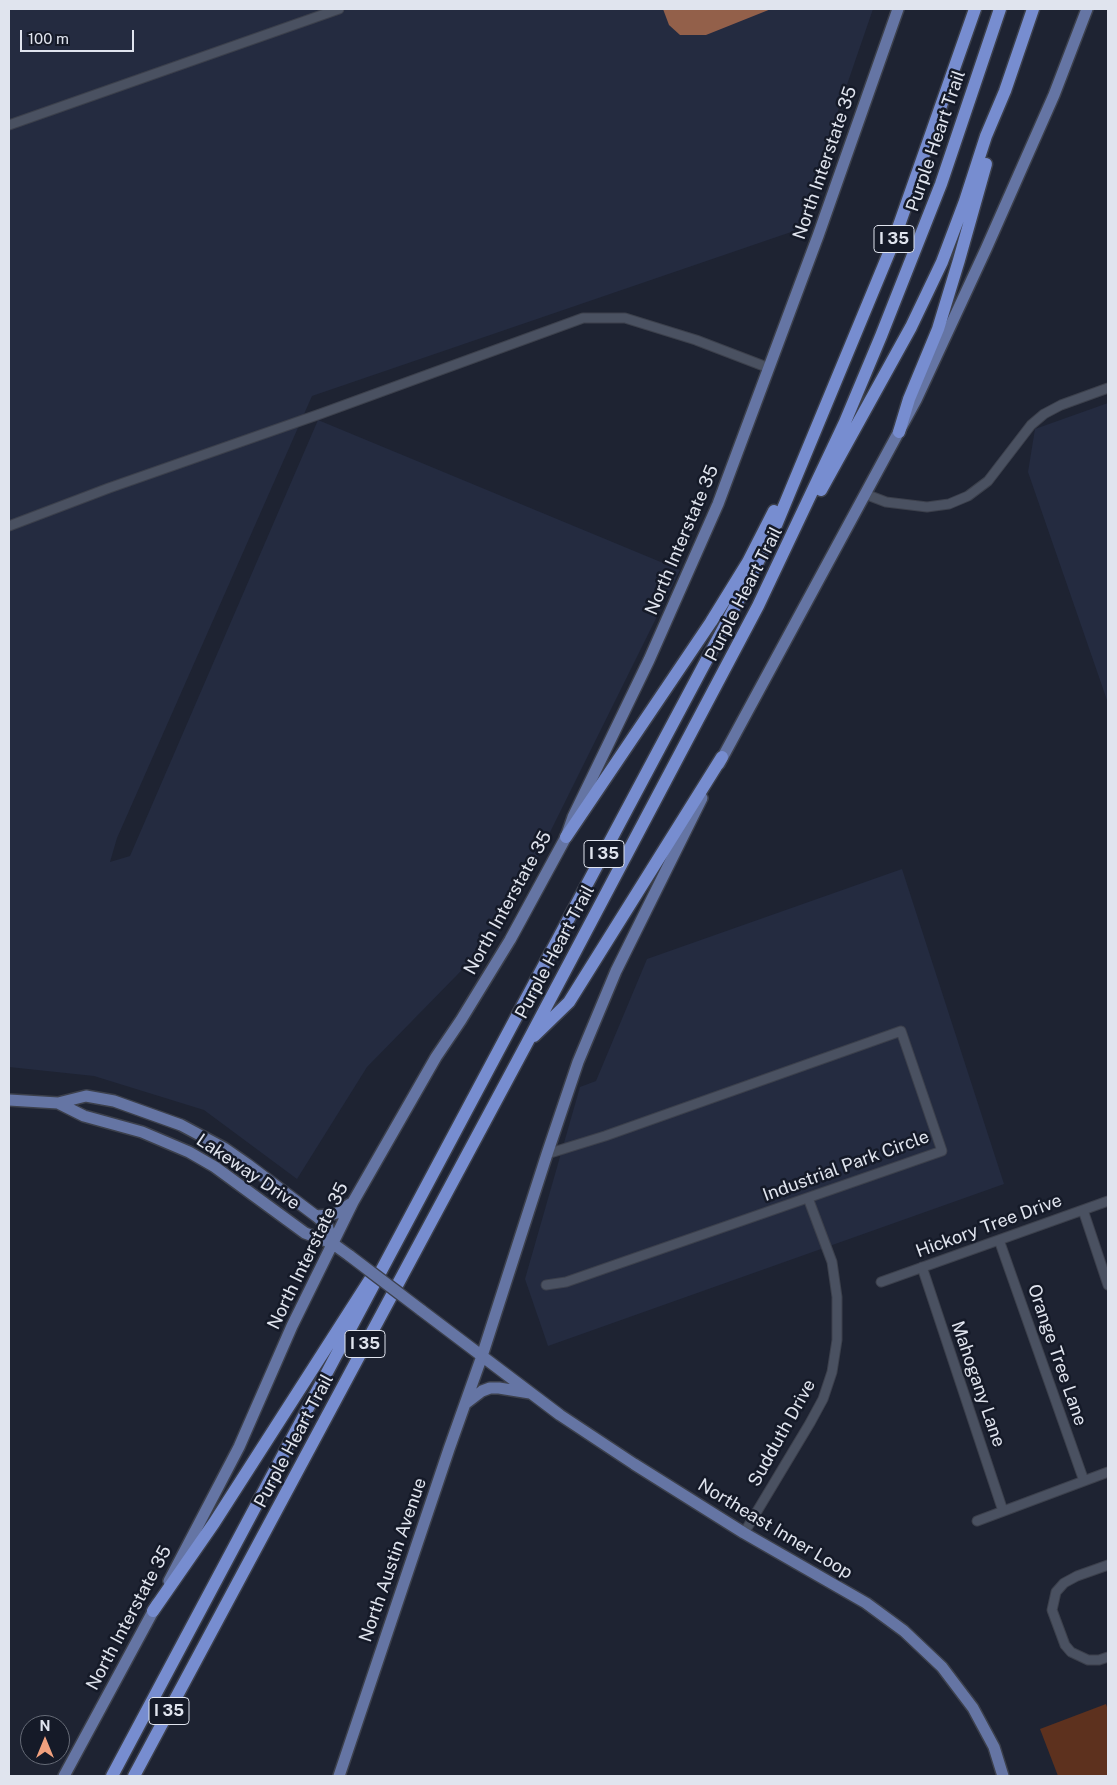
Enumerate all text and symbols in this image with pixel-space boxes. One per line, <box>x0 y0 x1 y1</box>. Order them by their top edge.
scale bar <box>22 20 136 52</box>
text: 100 m <box>28 30 69 47</box>
street label: Purple Heart Trail <box>902 68 970 214</box>
street label: North Interstate 35 <box>789 83 861 243</box>
road number: I 35 <box>874 225 914 252</box>
street label: North Interstate 35 <box>641 462 723 618</box>
street label: Purple Heart Trail <box>701 523 787 665</box>
street label: North Interstate 35 <box>460 827 556 979</box>
road number: I 35 <box>584 841 624 868</box>
street label: Purple Heart Trail <box>511 882 599 1022</box>
street label: Industrial Park Circle <box>760 1126 932 1206</box>
street label: Lakeway Drive <box>192 1129 304 1215</box>
street label: North Interstate 35 <box>263 1179 353 1333</box>
street label: Hickory Tree Drive <box>913 1190 1065 1262</box>
street label: Orange Tree Lane <box>1023 1282 1091 1428</box>
street label: Mahogany Lane <box>946 1318 1010 1450</box>
road number: I 35 <box>345 1330 385 1358</box>
street label: Purple Heart Trail <box>250 1371 338 1511</box>
street label: Sudduth Drive <box>744 1376 820 1490</box>
street label: Northeast Inner Loop <box>694 1474 856 1584</box>
street label: North Austin Avenue <box>355 1475 431 1645</box>
street label: North Interstate 35 <box>82 1542 176 1694</box>
road number: I 35 <box>149 1698 189 1724</box>
north arrow <box>20 1715 70 1765</box>
text: N <box>40 1718 50 1734</box>

